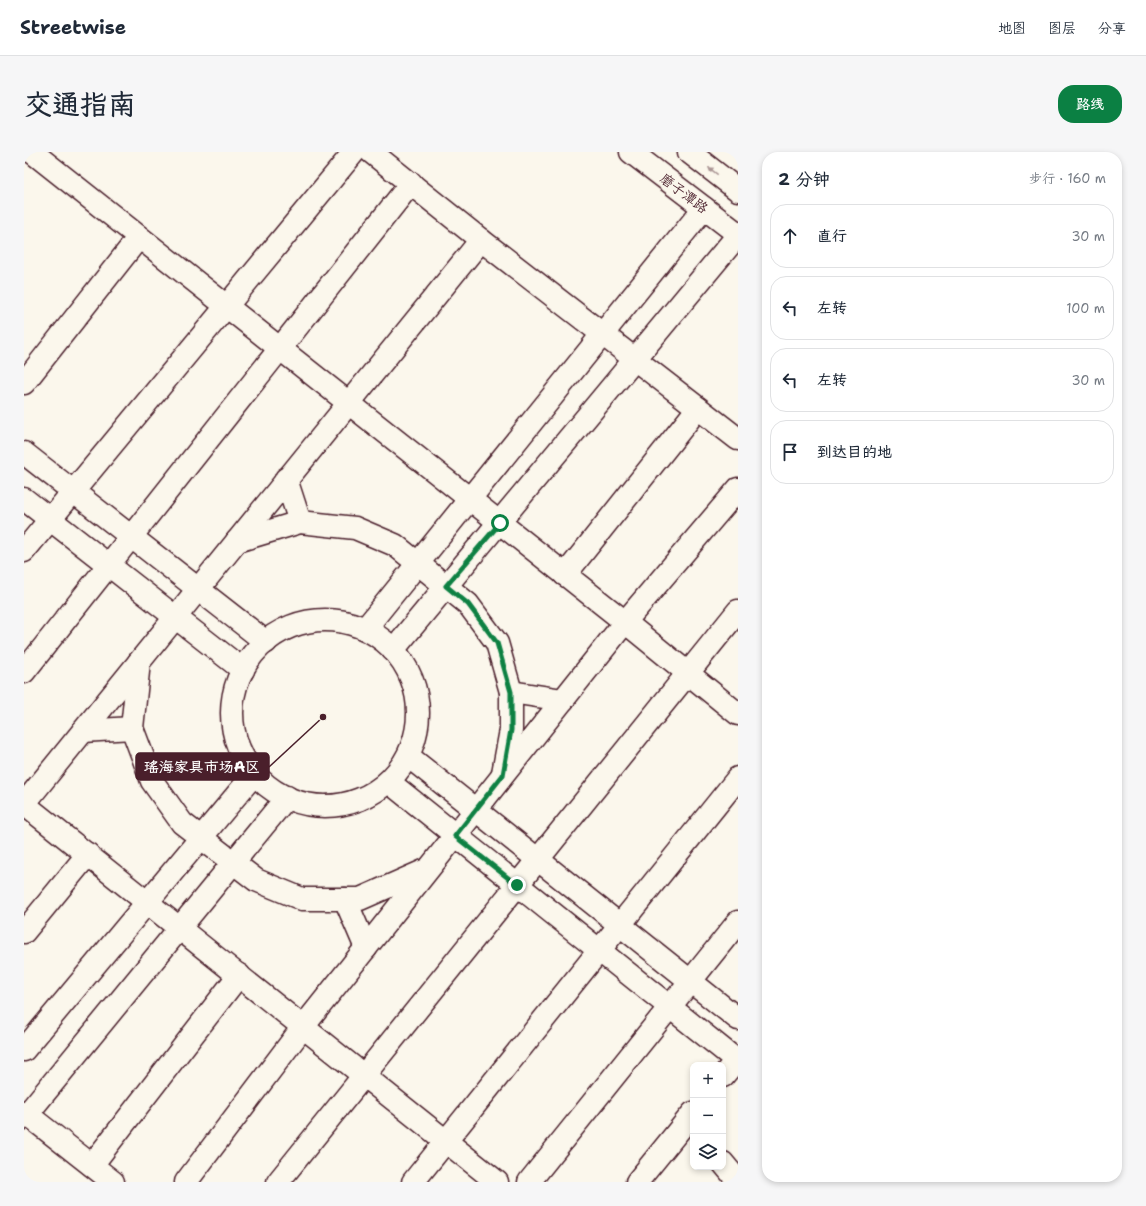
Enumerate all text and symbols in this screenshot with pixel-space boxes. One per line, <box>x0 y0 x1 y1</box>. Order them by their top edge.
text: Streetwise <box>20 15 126 40</box>
text: 地图 <box>998 19 1026 37</box>
text: 图层 <box>1048 19 1076 37</box>
text: 分享 <box>1098 19 1126 37</box>
text: 交通指南 <box>24 85 136 123</box>
button: 路线 <box>1058 85 1122 123</box>
one-way arrow <box>708 167 719 175</box>
text: 2 分钟 <box>778 168 830 190</box>
street label: 磨子潭路 <box>656 169 712 217</box>
text: 步行 · 160 m <box>1029 170 1106 187</box>
icon: ahead <box>779 225 801 247</box>
text: 直行 <box>817 226 847 246</box>
text: 30 m <box>1071 228 1105 245</box>
icon: left <box>779 297 801 319</box>
text: 左转 <box>817 298 847 318</box>
text: 100 m <box>1066 300 1105 317</box>
icon: left <box>779 369 801 391</box>
text: 左转 <box>817 370 847 390</box>
text: 30 m <box>1071 372 1105 389</box>
icon: arrive <box>779 441 801 463</box>
text: 到达目的地 <box>817 442 892 462</box>
route start <box>491 514 509 532</box>
callout: 瑶海家具市场A区 <box>136 753 269 780</box>
text: 瑶海家具市场A区 <box>144 757 260 777</box>
route end <box>508 876 526 894</box>
map controls <box>690 1062 726 1170</box>
button: + <box>690 1062 726 1098</box>
button: − <box>690 1098 726 1134</box>
button: layers <box>690 1134 726 1170</box>

